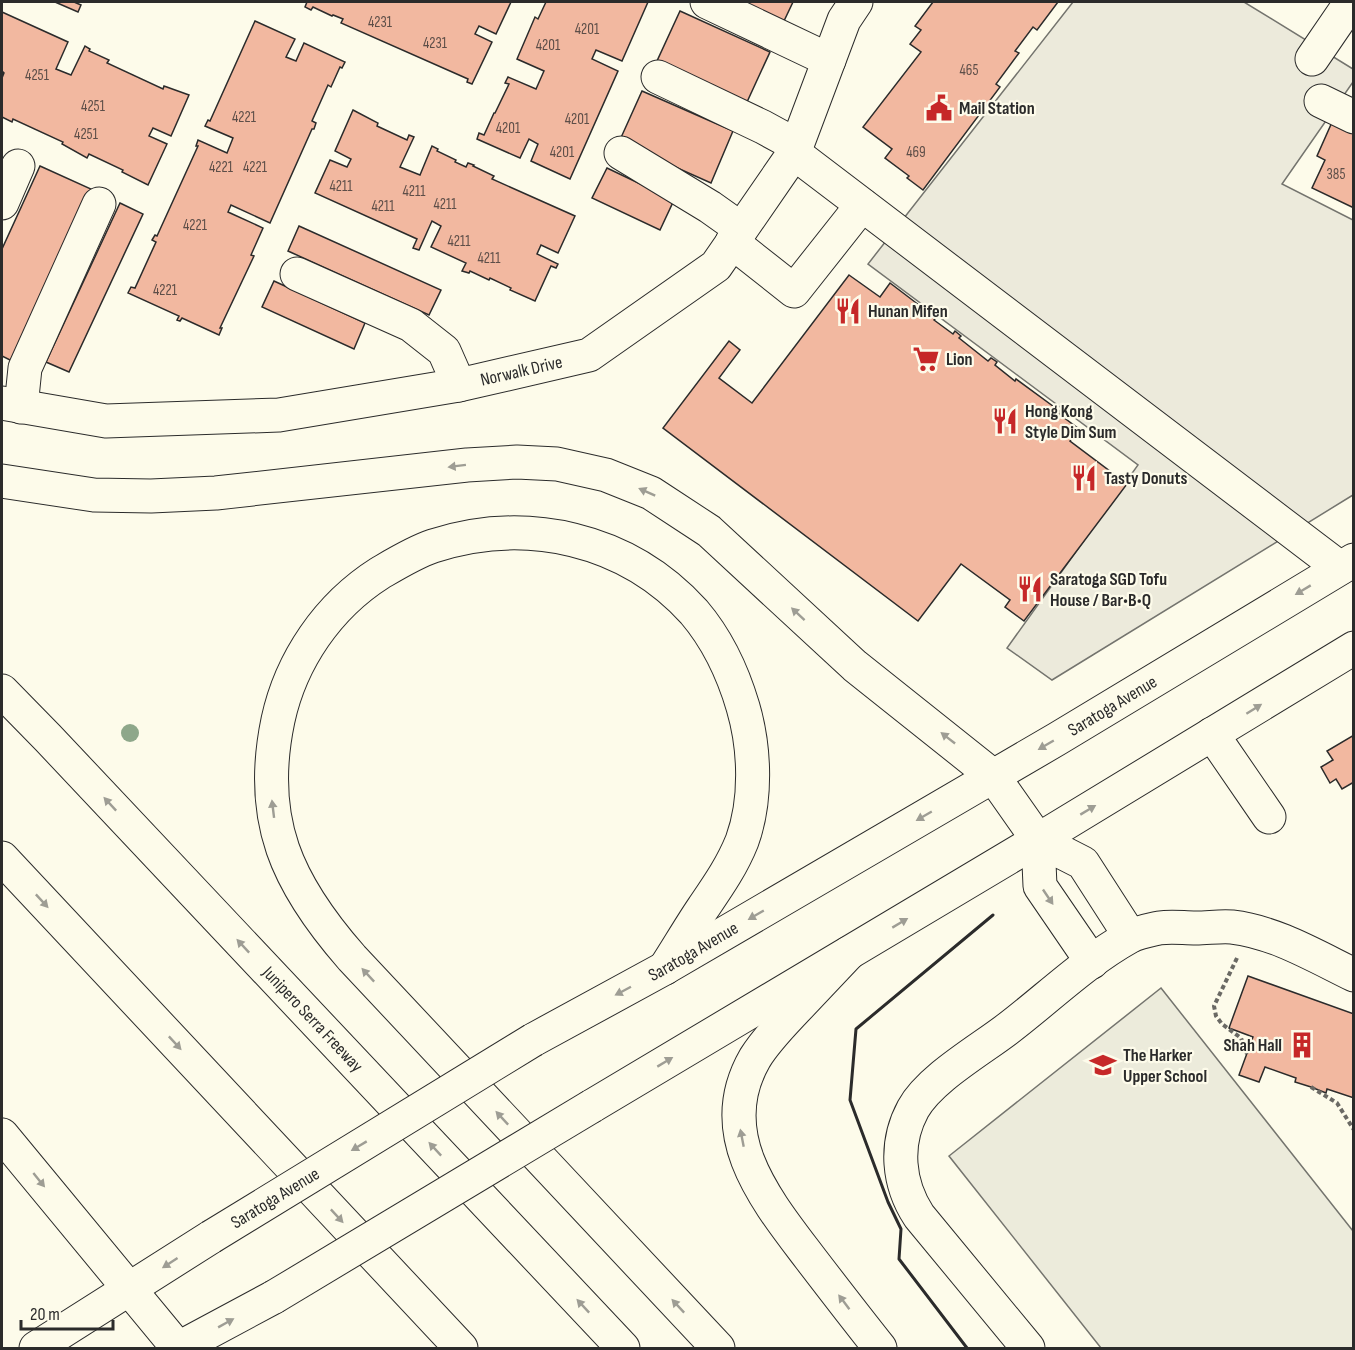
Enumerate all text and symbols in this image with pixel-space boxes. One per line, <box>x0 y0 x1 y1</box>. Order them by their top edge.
house number: 4231 <box>368 13 393 32</box>
house number: 4201 <box>575 20 600 39</box>
house number: 4231 <box>423 34 448 53</box>
house number: 4201 <box>536 36 561 55</box>
house number: 465 <box>960 61 978 80</box>
house number: 4251 <box>25 66 50 85</box>
public building icon: Mail Station <box>924 93 954 123</box>
house number: 4251 <box>81 97 106 116</box>
place label: Mail Station <box>959 98 1035 119</box>
house number: 4221 <box>232 108 257 127</box>
house number: 4201 <box>565 110 590 129</box>
house number: 4201 <box>496 119 521 138</box>
house number: 4251 <box>74 125 99 144</box>
house number: 4201 <box>550 143 575 162</box>
house number: 469 <box>906 143 926 162</box>
house number: 4221 <box>209 158 234 177</box>
house number: 4221 <box>243 158 268 177</box>
house number: 385 <box>1327 165 1345 184</box>
house number: 4211 <box>329 177 353 196</box>
house number: 4211 <box>402 182 426 201</box>
house number: 4211 <box>433 195 457 214</box>
house number: 4211 <box>371 197 395 216</box>
house number: 4221 <box>183 216 208 235</box>
house number: 4211 <box>447 232 471 251</box>
house number: 4211 <box>477 249 501 268</box>
house number: 4221 <box>153 281 178 300</box>
restaurant icon: Hunan Mifen <box>833 296 863 326</box>
place label: Hunan Mifen <box>868 301 948 322</box>
supermarket icon: Lion <box>911 344 941 374</box>
place label: Lion <box>946 349 973 370</box>
street label: Norwalk Drive <box>478 351 564 390</box>
place label: Hong Kong Style Dim Sum <box>1025 401 1117 443</box>
restaurant icon: Hong Kong Style Dim Sum <box>990 406 1020 436</box>
one-way arrow <box>447 461 466 471</box>
restaurant icon: Tasty Donuts <box>1069 463 1099 493</box>
place label: Tasty Donuts <box>1104 468 1187 489</box>
one-way arrow <box>637 487 655 497</box>
place label: Saratoga SGD Tofu House / Bar•B•Q <box>1050 569 1167 611</box>
restaurant icon: Saratoga SGD Tofu House / Bar•B•Q <box>1015 574 1045 604</box>
one-way arrow <box>1295 584 1311 595</box>
one-way arrow <box>791 607 805 621</box>
street label: Saratoga Avenue <box>1064 671 1161 740</box>
one-way arrow <box>1246 703 1262 714</box>
one-way arrow <box>940 733 955 745</box>
one-way arrow <box>1037 740 1054 750</box>
one-way arrow <box>103 796 117 811</box>
one-way arrow <box>268 800 277 819</box>
one-way arrow <box>1080 805 1096 816</box>
one-way arrow <box>915 811 932 821</box>
one-way arrow <box>1042 888 1054 904</box>
one-way arrow <box>34 894 48 908</box>
one-way arrow <box>748 909 764 920</box>
street label: Saratoga Avenue <box>645 917 742 986</box>
one-way arrow <box>892 917 908 928</box>
one-way arrow <box>237 939 251 953</box>
street label: Junipero Serra Freeway <box>258 961 368 1076</box>
one-way arrow <box>362 969 376 983</box>
one-way arrow <box>614 986 631 996</box>
building icon: Shah Hall <box>1287 1030 1317 1060</box>
place label: Shah Hall <box>1223 1035 1282 1056</box>
one-way arrow <box>168 1036 182 1051</box>
place label: The Harker Upper School <box>1123 1045 1207 1087</box>
school or university icon: The Harker Upper School <box>1088 1050 1118 1080</box>
one-way arrow <box>657 1057 673 1068</box>
one-way arrow <box>495 1110 509 1125</box>
one-way arrow <box>737 1129 746 1148</box>
one-way arrow <box>351 1141 367 1152</box>
one-way arrow <box>428 1142 442 1156</box>
street label: Saratoga Avenue <box>227 1163 323 1233</box>
one-way arrow <box>32 1172 45 1188</box>
one-way arrow <box>330 1209 344 1224</box>
one-way arrow <box>162 1257 178 1268</box>
scale bar <box>21 1293 112 1331</box>
one-way arrow <box>838 1294 850 1310</box>
one-way arrow <box>671 1298 685 1313</box>
one-way arrow <box>576 1299 590 1313</box>
text: 20 m <box>30 1304 60 1325</box>
one-way arrow <box>218 1318 235 1328</box>

